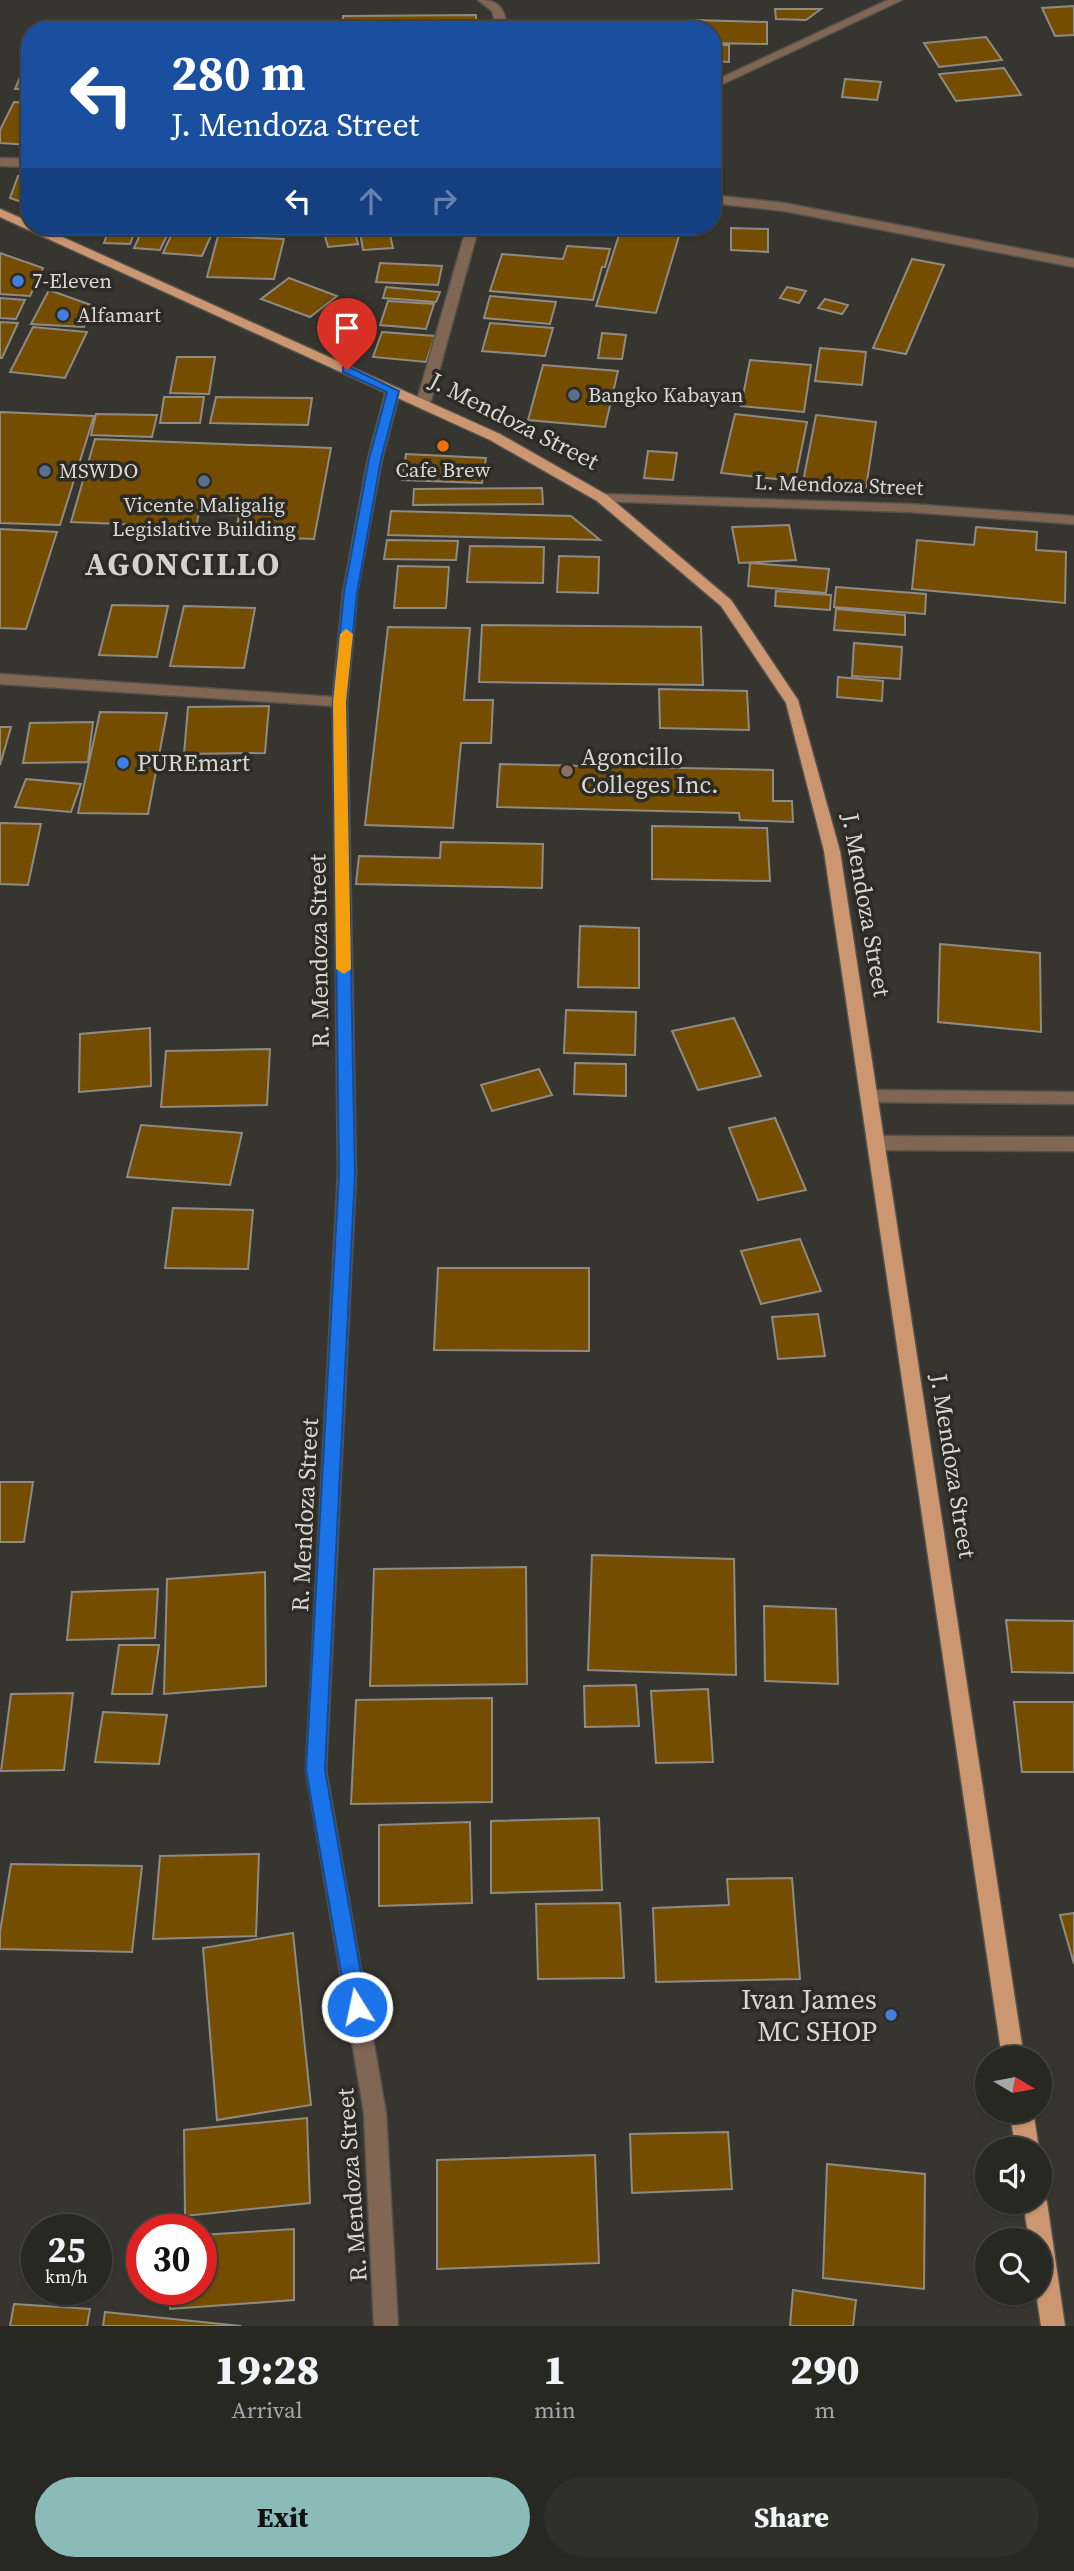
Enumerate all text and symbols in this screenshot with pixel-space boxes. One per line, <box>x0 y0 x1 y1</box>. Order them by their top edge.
text: 280 m <box>171 39 306 106</box>
icon: left <box>56 49 147 140</box>
text: J. Mendoza Street <box>171 103 419 147</box>
icon: left <box>279 182 317 220</box>
icon: ahead <box>352 182 390 220</box>
icon: right <box>425 182 463 220</box>
place label: 7-Eleven <box>32 266 112 295</box>
marker: 7-Eleven <box>10 273 26 289</box>
pin <box>317 298 377 370</box>
place label: Alfamart <box>77 300 161 329</box>
marker: Alfamart <box>55 307 71 323</box>
icon: arrive <box>328 309 366 347</box>
street label: J. Mendoza Street <box>423 363 605 478</box>
place label: Bangko Kabayan <box>588 380 744 409</box>
marker: Bangko Kabayan <box>566 387 582 403</box>
marker: Cafe Brew <box>435 438 451 454</box>
place label: Cafe Brew <box>395 455 491 484</box>
place label: MSWDO <box>59 456 138 485</box>
marker: MSWDO <box>37 463 53 479</box>
street label: L. Mendoza Street <box>754 467 924 502</box>
marker: Vicente Maligalig Legislative Building <box>196 473 212 489</box>
place label: Vicente Maligalig Legislative Building <box>112 490 296 543</box>
district label: AGONCILLO <box>85 542 281 586</box>
place label: Agoncillo Colleges Inc. <box>581 740 718 801</box>
place label: PUREmart <box>137 746 250 779</box>
marker: PUREmart <box>115 755 131 771</box>
marker: Agoncillo Colleges Inc. <box>559 763 575 779</box>
street label: J. Mendoza Street <box>834 809 899 1000</box>
street label: R. Mendoza Street <box>300 854 337 1048</box>
street label: J. Mendoza Street <box>922 1370 984 1561</box>
street label: R. Mendoza Street <box>283 1417 326 1613</box>
position arrow <box>320 1970 394 2044</box>
place label: Ivan James MC SHOP <box>741 1980 877 2050</box>
marker: Ivan James MC SHOP <box>883 2007 899 2023</box>
north arrow <box>975 2046 1052 2123</box>
map controls <box>975 2046 1052 2305</box>
street label: R. Mendoza Street <box>328 2087 375 2283</box>
button: sound <box>975 2137 1052 2214</box>
speed limit sign: 30 <box>126 2214 217 2305</box>
text: 25 <box>48 2226 85 2274</box>
button: search <box>975 2228 1052 2305</box>
text: km/h <box>45 2264 88 2289</box>
text: 19:28 <box>214 2340 320 2398</box>
text: 1 <box>543 2340 566 2398</box>
text: 290 <box>790 2340 860 2398</box>
text: Arrival <box>232 2394 303 2426</box>
text: min <box>534 2394 576 2426</box>
text: m <box>814 2394 835 2426</box>
button: Exit <box>35 2477 530 2557</box>
button: Share <box>544 2477 1039 2557</box>

